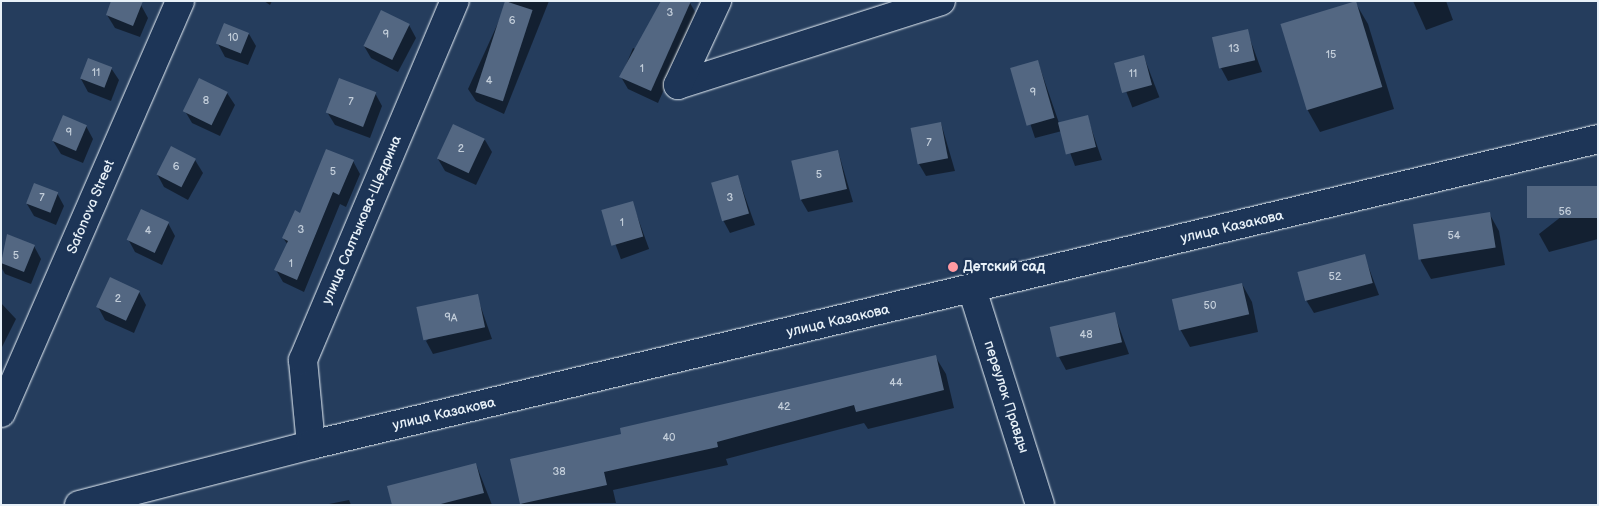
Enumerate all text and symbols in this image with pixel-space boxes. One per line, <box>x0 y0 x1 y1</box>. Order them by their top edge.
house number: 3 <box>667 6 673 20</box>
house number: 6 <box>509 14 515 28</box>
house number: 9 <box>383 28 389 42</box>
house number: 10 <box>228 31 238 45</box>
house number: 13 <box>1228 42 1240 56</box>
house number: 15 <box>1326 48 1336 62</box>
house number: 1 <box>640 62 644 76</box>
house number: 11 <box>92 66 100 80</box>
house number: 11 <box>1129 67 1137 81</box>
house number: 4 <box>486 74 492 88</box>
house number: 9 <box>1030 86 1036 100</box>
house number: 8 <box>203 94 209 108</box>
house number: 7 <box>348 95 354 109</box>
house number: 9 <box>66 126 72 140</box>
street label: улица Салтыкова-Щедрина <box>319 133 405 307</box>
house number: 7 <box>926 136 932 150</box>
house number: 2 <box>458 142 464 156</box>
street label: Safonova Street <box>64 157 118 257</box>
house number: 6 <box>173 160 179 174</box>
house number: 5 <box>330 165 336 179</box>
house number: 5 <box>816 168 822 182</box>
house number: 7 <box>39 191 45 205</box>
house number: 3 <box>727 191 733 205</box>
house number: 56 <box>1558 205 1572 219</box>
street label: улица Казакова <box>1179 207 1285 247</box>
house number: 1 <box>620 216 624 230</box>
house number: 3 <box>298 223 304 237</box>
house number: 4 <box>145 224 151 238</box>
house number: 54 <box>1447 229 1461 243</box>
house number: 5 <box>13 249 19 263</box>
house number: 1 <box>289 257 293 271</box>
place label: Детский сад <box>963 259 1045 275</box>
marker: Детский сад <box>947 261 959 273</box>
house number: 52 <box>1329 270 1341 284</box>
house number: 2 <box>115 292 121 306</box>
house number: 50 <box>1204 299 1216 313</box>
street label: улица Казакова <box>785 301 891 341</box>
house number: 9А <box>444 311 458 325</box>
house number: 48 <box>1079 328 1093 342</box>
street label: переулок Правды <box>980 339 1032 455</box>
house number: 44 <box>889 376 903 390</box>
street label: улица Казакова <box>391 394 497 434</box>
house number: 42 <box>777 400 791 414</box>
house number: 40 <box>662 431 676 445</box>
house number: 38 <box>552 465 566 479</box>

